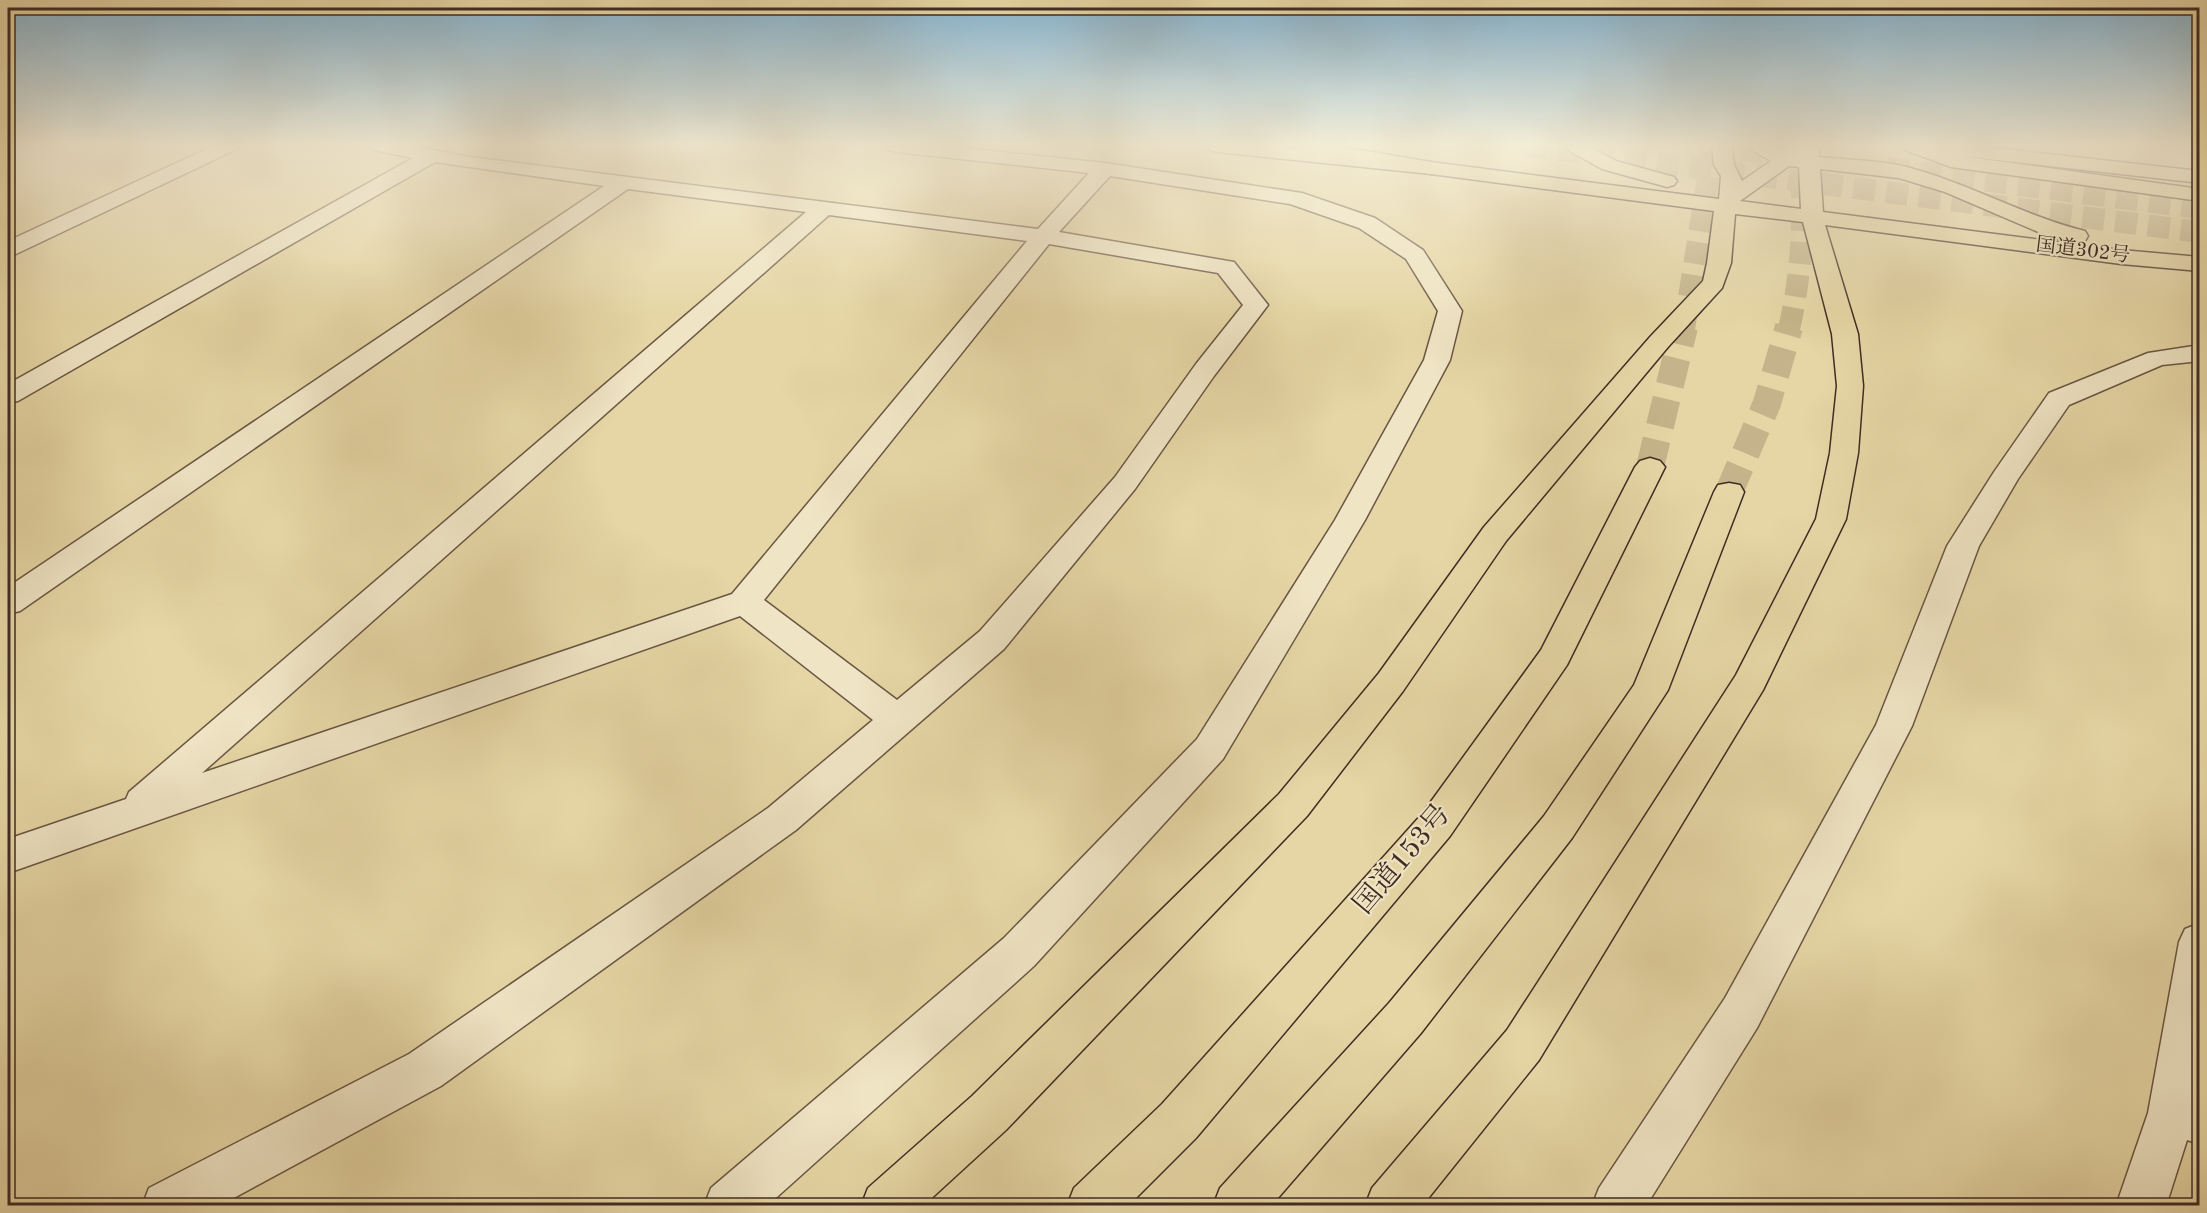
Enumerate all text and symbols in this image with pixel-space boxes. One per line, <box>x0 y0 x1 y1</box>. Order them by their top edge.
street label: 国道302号 <box>2035 233 2132 267</box>
street label: 国道153号 <box>1347 798 1456 920</box>

